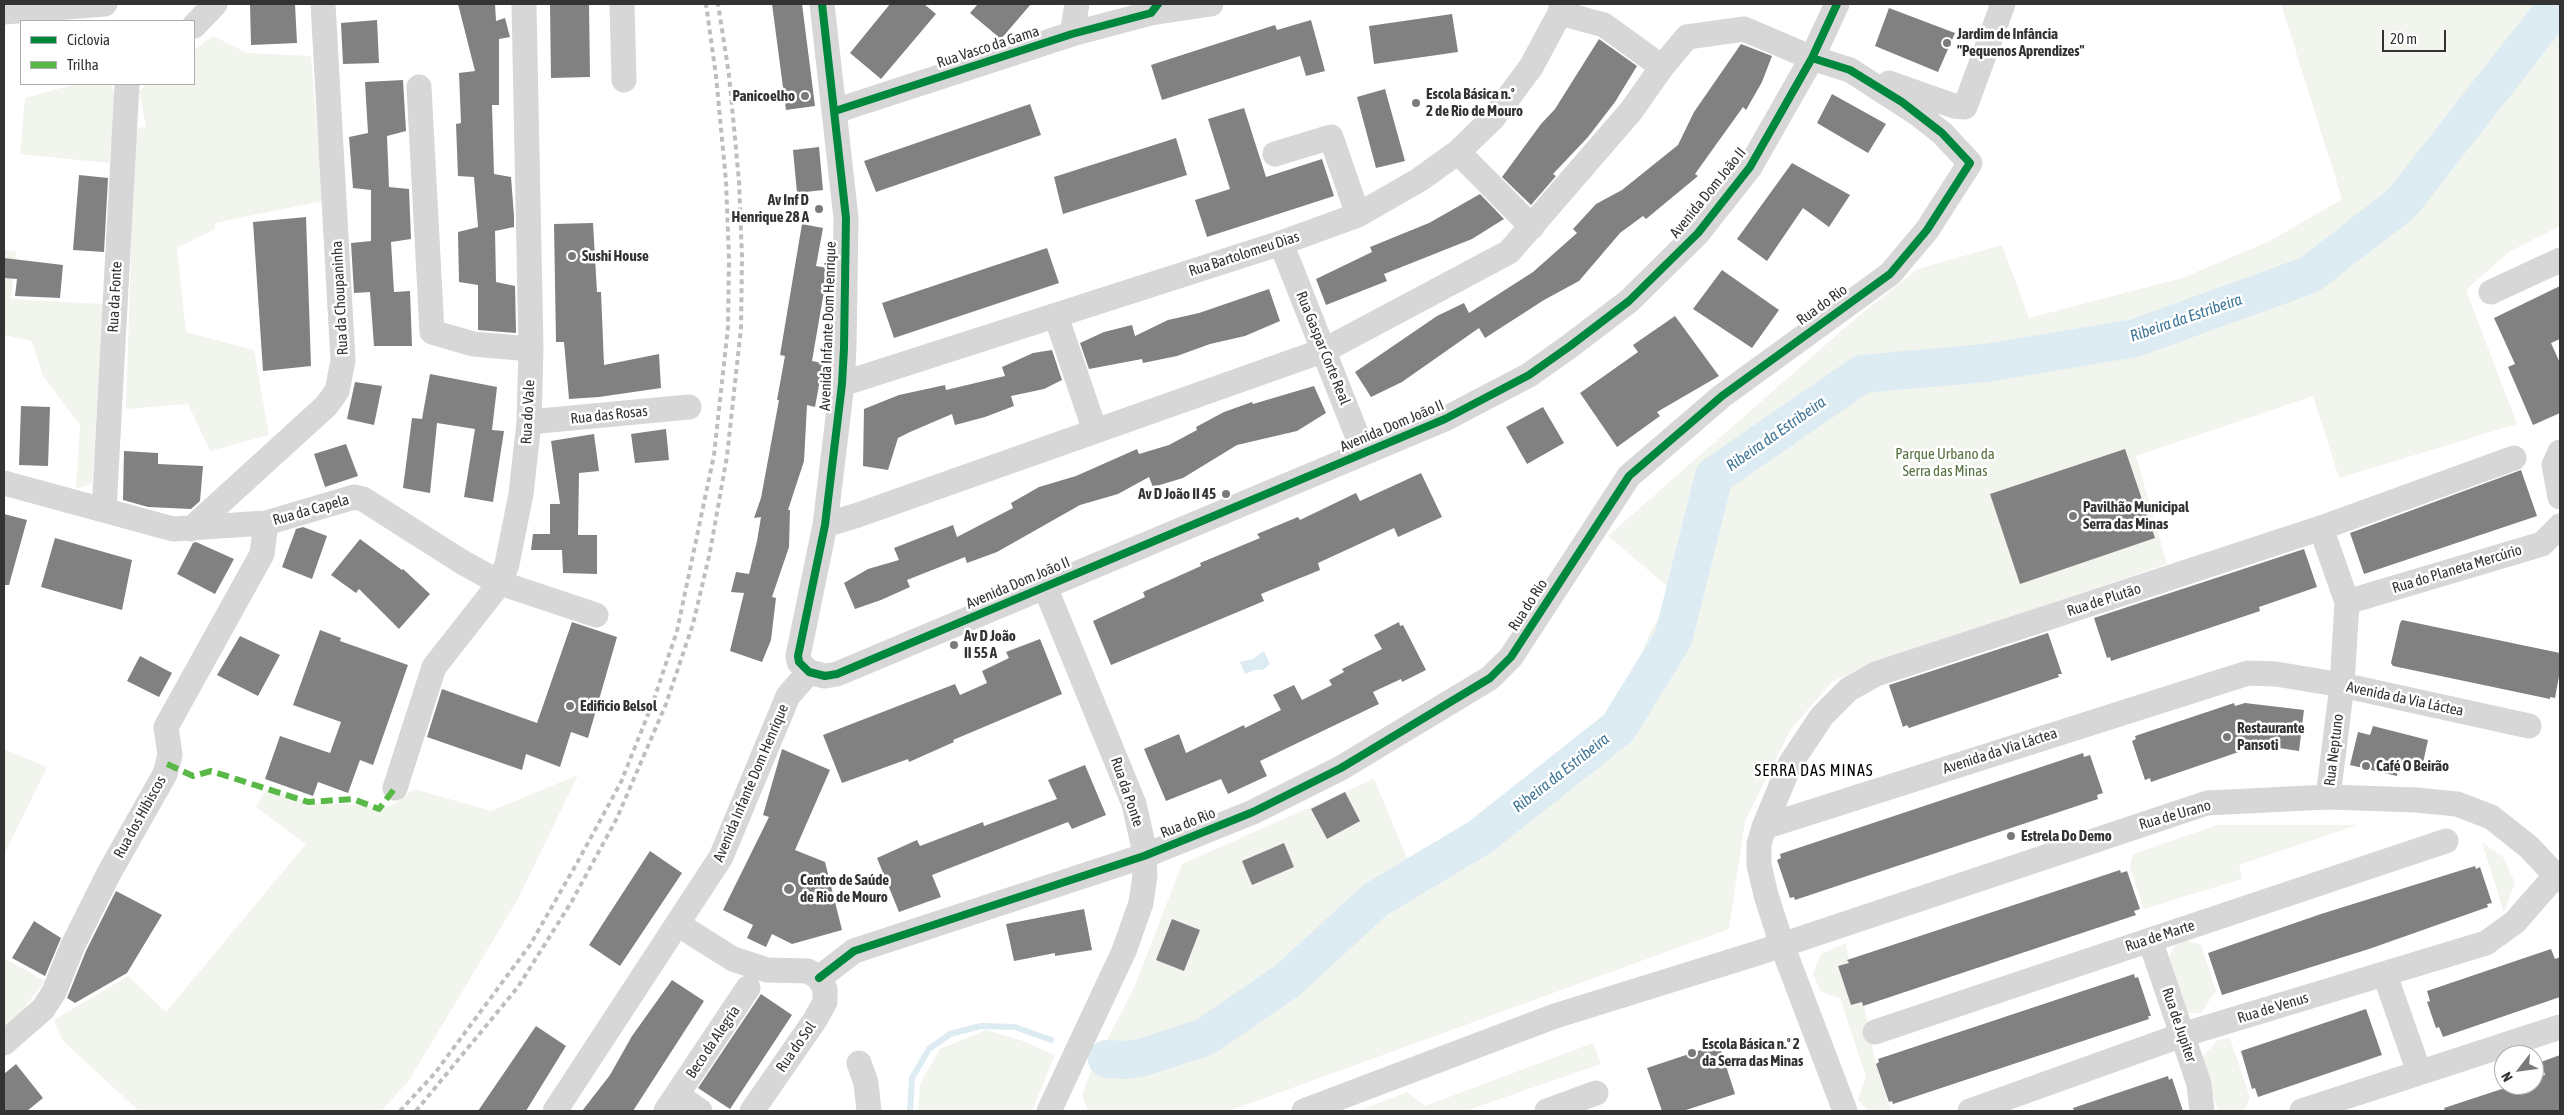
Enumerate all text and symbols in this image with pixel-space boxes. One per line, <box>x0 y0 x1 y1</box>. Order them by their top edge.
legend <box>20 20 195 85</box>
scale bar <box>2384 20 2448 52</box>
street label: Rua Vasco da Gama <box>935 22 1041 72</box>
place label: Jardim de Infância "Pequenos Aprendizes" <box>1957 25 2084 60</box>
text: 20 m <box>2390 30 2417 47</box>
text: Ciclovia <box>67 31 110 48</box>
marker: Jardim de Infância "Pequenos Aprendizes" <box>1941 37 1953 49</box>
text: Trilha <box>67 56 99 73</box>
place label: Escola Básica n.º 2 de Rio de Mouro <box>1426 85 1523 120</box>
place label: Panicoelho <box>733 87 795 105</box>
marker: Panicoelho <box>799 90 811 102</box>
marker: Escola Básica n.º 2 de Rio de Mouro <box>1410 97 1422 109</box>
street label: Avenida Dom João II <box>1666 144 1750 242</box>
place label: Av Inf D Henrique 28 A <box>732 191 809 226</box>
marker: Av Inf D Henrique 28 A <box>813 203 825 215</box>
street label: Rua Bartolomeu Dias <box>1186 228 1302 280</box>
street label: Rua da Choupaninha <box>328 240 352 356</box>
street label: Avenida Infante Dom Henrique <box>816 241 840 411</box>
place label: Sushi House <box>582 247 649 265</box>
marker: Sushi House <box>566 250 578 262</box>
street label: Rua da Fonte <box>104 261 126 333</box>
street label: Rua do Rio <box>1793 281 1851 329</box>
street label: Rua Gaspar Corte Real <box>1292 289 1354 407</box>
water label: Ribeira da Estribeira <box>2128 290 2244 346</box>
street label: Rua do Vale <box>517 379 539 445</box>
water label: Ribeira da Estribeira <box>1723 393 1829 475</box>
street label: Avenida Dom João II <box>1337 396 1447 456</box>
street label: Rua das Rosas <box>570 402 648 428</box>
park label: Parque Urbano da Serra das Minas <box>1895 445 1995 480</box>
place label: Av D João II 45 <box>1138 485 1216 503</box>
marker: Av D João II 45 <box>1220 488 1232 500</box>
street label: Rua da Capela <box>271 491 351 529</box>
place label: Pavilhão Municipal Serra das Minas <box>2083 498 2189 533</box>
marker: Pavilhão Municipal Serra das Minas <box>2067 510 2079 522</box>
street label: Rua do Planeta Mercúrio <box>2390 541 2524 597</box>
street label: Avenida Dom João II <box>963 553 1073 613</box>
street label: Rua do Rio <box>1505 576 1551 634</box>
street label: Rua de Plutão <box>2065 580 2143 620</box>
place label: Av D João II 55 A <box>964 627 1016 662</box>
marker: Av D João II 55 A <box>948 639 960 651</box>
street label: Avenida da Via Láctea <box>2345 678 2465 720</box>
place label: Edificio Belsol <box>580 697 657 715</box>
marker: Edificio Belsol <box>564 700 576 712</box>
street label: Avenida Infante Dom Henrique <box>710 701 792 865</box>
street label: Rua Neptuno <box>2321 713 2347 787</box>
place label: Restaurante Pansoti <box>2237 719 2304 754</box>
street label: Avenida da Via Láctea <box>1940 724 2060 778</box>
water label: Ribeira da Estribeira <box>1509 729 1613 817</box>
marker: Restaurante Pansoti <box>2221 731 2233 743</box>
street label: Rua da Ponte <box>1107 755 1147 829</box>
place label: Café O Beirão <box>2376 757 2449 775</box>
marker: Café O Beirão <box>2360 760 2372 772</box>
district label: SERRA DAS MINAS <box>1753 761 1875 781</box>
street label: Rua dos Hibiscos <box>110 773 170 861</box>
street label: Rua de Urano <box>2137 796 2213 834</box>
street label: Rua do Rio <box>1158 804 1218 842</box>
place label: Estrela Do Demo <box>2021 827 2112 845</box>
marker: Estrela Do Demo <box>2005 830 2017 842</box>
place label: Centro de Saúde de Rio de Mouro <box>800 871 889 906</box>
marker: Centro de Saúde de Rio de Mouro <box>782 882 796 896</box>
street label: Rua de Marte <box>2123 916 2197 956</box>
street label: Rua de Jupiter <box>2158 985 2200 1065</box>
street label: Rua de Venus <box>2235 989 2311 1027</box>
street label: Beco da Alegria <box>682 1002 744 1082</box>
street label: Rua do Sol <box>772 1018 820 1076</box>
place label: Escola Básica n.º 2 da Serra das Minas <box>1702 1035 1803 1070</box>
north arrow <box>2494 1045 2544 1095</box>
marker: Escola Básica n.º 2 da Serra das Minas <box>1686 1047 1698 1059</box>
text: N <box>2498 1069 2516 1085</box>

